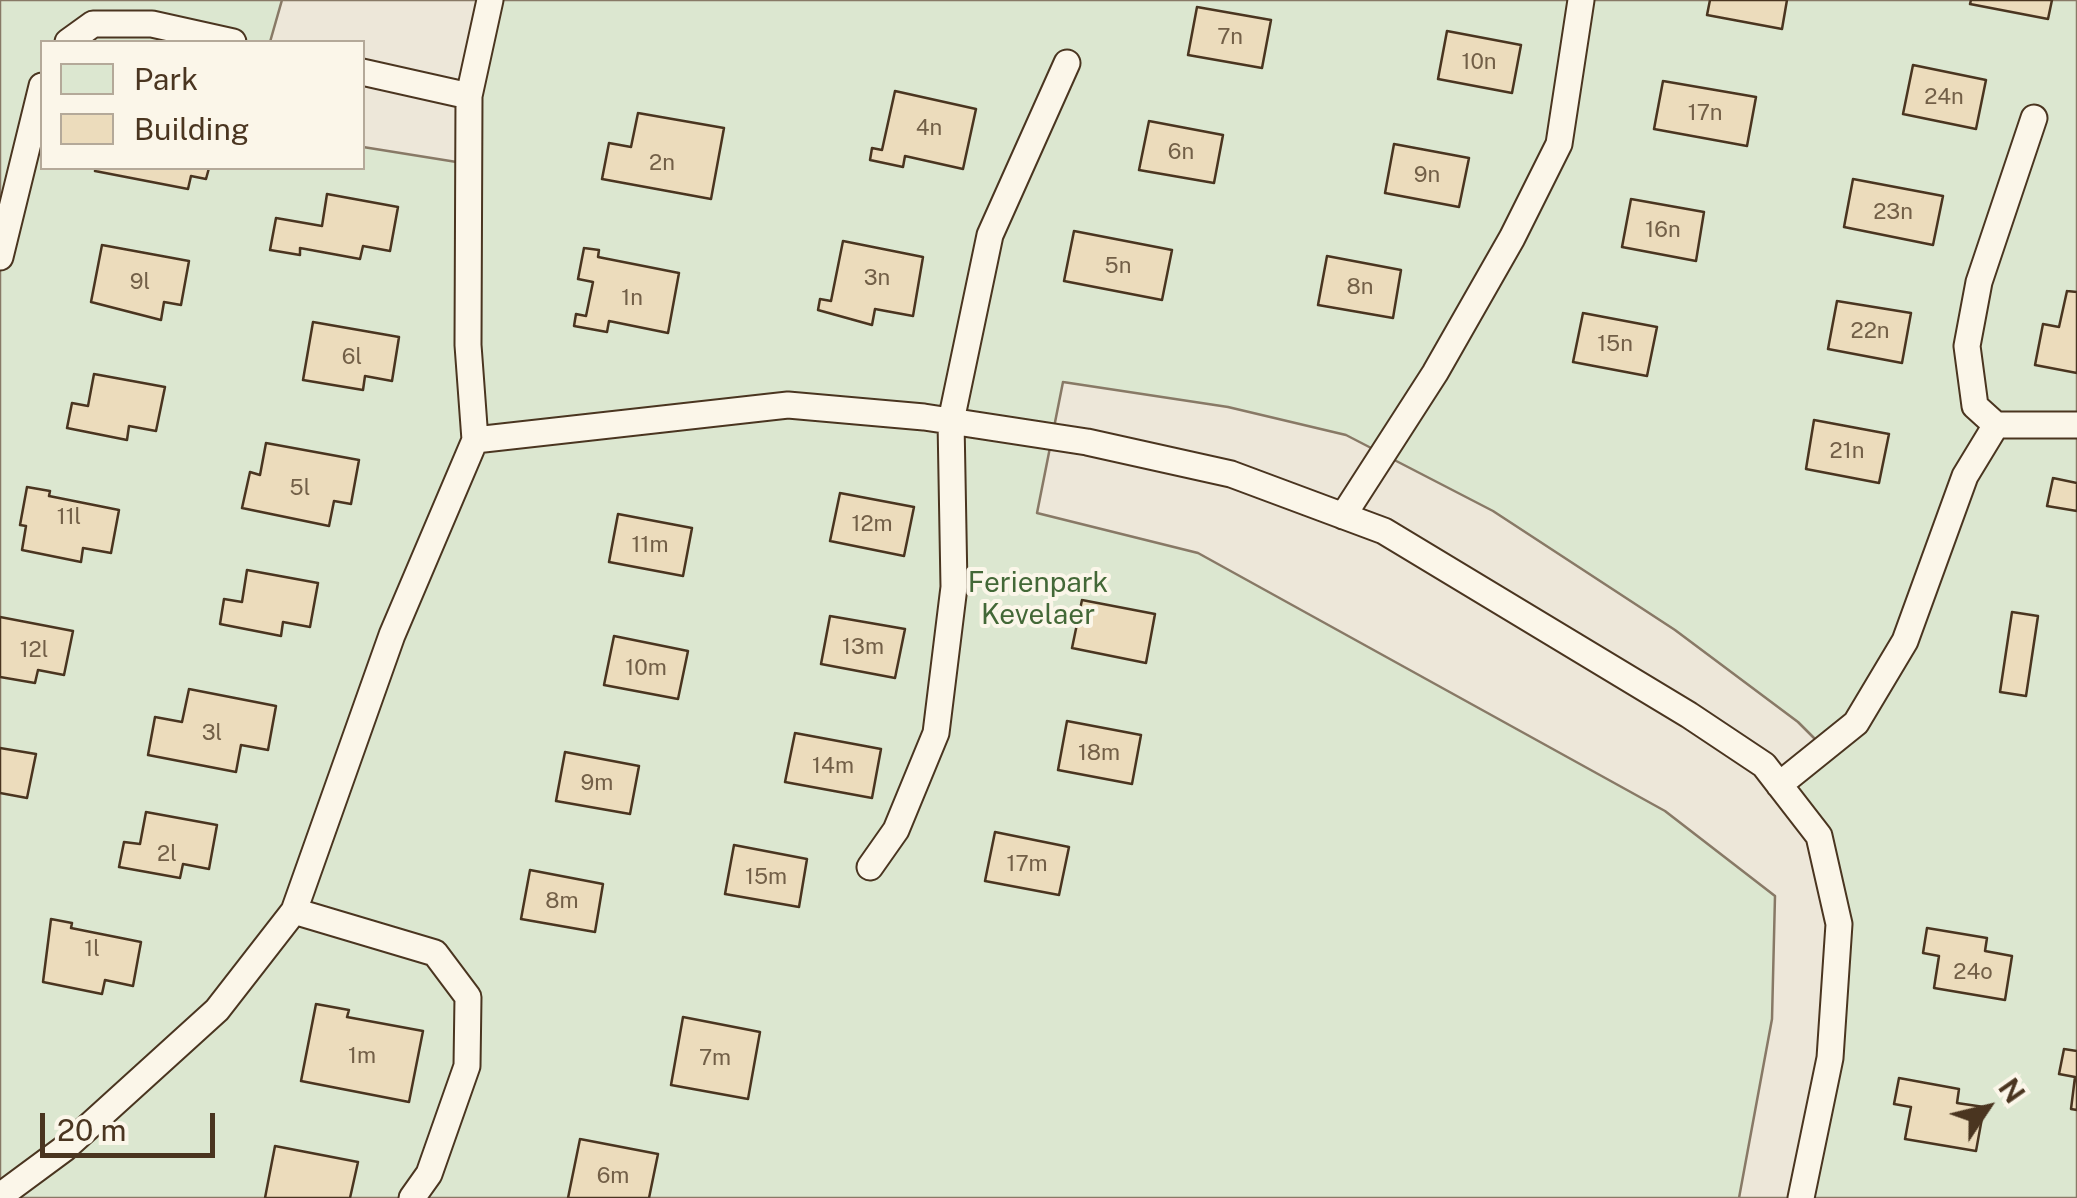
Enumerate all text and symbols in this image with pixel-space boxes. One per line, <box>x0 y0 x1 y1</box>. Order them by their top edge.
house number: 7n <box>1217 24 1243 50</box>
legend <box>40 40 365 170</box>
house number: 10n <box>1461 49 1497 75</box>
text: Park <box>134 61 198 97</box>
house number: 24n <box>1924 84 1964 110</box>
house number: 17n <box>1688 100 1722 126</box>
text: Building <box>134 111 249 147</box>
house number: 4n <box>916 115 942 141</box>
house number: 6n <box>1168 139 1194 165</box>
house number: 2n <box>649 150 675 176</box>
house number: 9n <box>1414 162 1440 188</box>
house number: 23n <box>1873 199 1913 225</box>
house number: 16n <box>1645 217 1681 243</box>
house number: 5n <box>1105 253 1131 279</box>
house number: 3n <box>864 265 890 291</box>
house number: 9l <box>130 269 150 295</box>
house number: 8n <box>1347 274 1373 300</box>
house number: 1n <box>621 285 643 311</box>
house number: 22n <box>1851 318 1889 344</box>
house number: 15n <box>1597 331 1633 357</box>
house number: 6l <box>342 344 362 370</box>
house number: 21n <box>1830 438 1864 464</box>
house number: 5l <box>290 475 310 501</box>
house number: 11l <box>57 504 81 530</box>
house number: 12m <box>851 511 893 537</box>
house number: 11m <box>632 532 668 558</box>
park label: Ferienpark Kevelaer <box>968 566 1108 632</box>
house number: 13m <box>842 634 884 660</box>
house number: 12l <box>20 637 48 663</box>
house number: 10m <box>625 655 667 681</box>
house number: 3l <box>202 720 222 746</box>
house number: 18m <box>1078 740 1120 766</box>
house number: 14m <box>812 753 854 779</box>
house number: 9m <box>581 770 613 796</box>
house number: 2l <box>157 841 177 867</box>
house number: 17m <box>1007 851 1047 877</box>
house number: 15m <box>745 864 787 890</box>
house number: 8m <box>545 888 579 914</box>
house number: 1l <box>84 936 100 962</box>
house number: 24o <box>1953 959 1993 985</box>
house number: 1m <box>348 1043 376 1069</box>
house number: 7m <box>699 1045 731 1071</box>
north arrow <box>1937 1058 2037 1158</box>
text: N <box>1992 1072 2032 1109</box>
scale bar <box>45 1093 220 1155</box>
text: 20 m <box>57 1112 126 1148</box>
house number: 6m <box>597 1163 629 1189</box>

